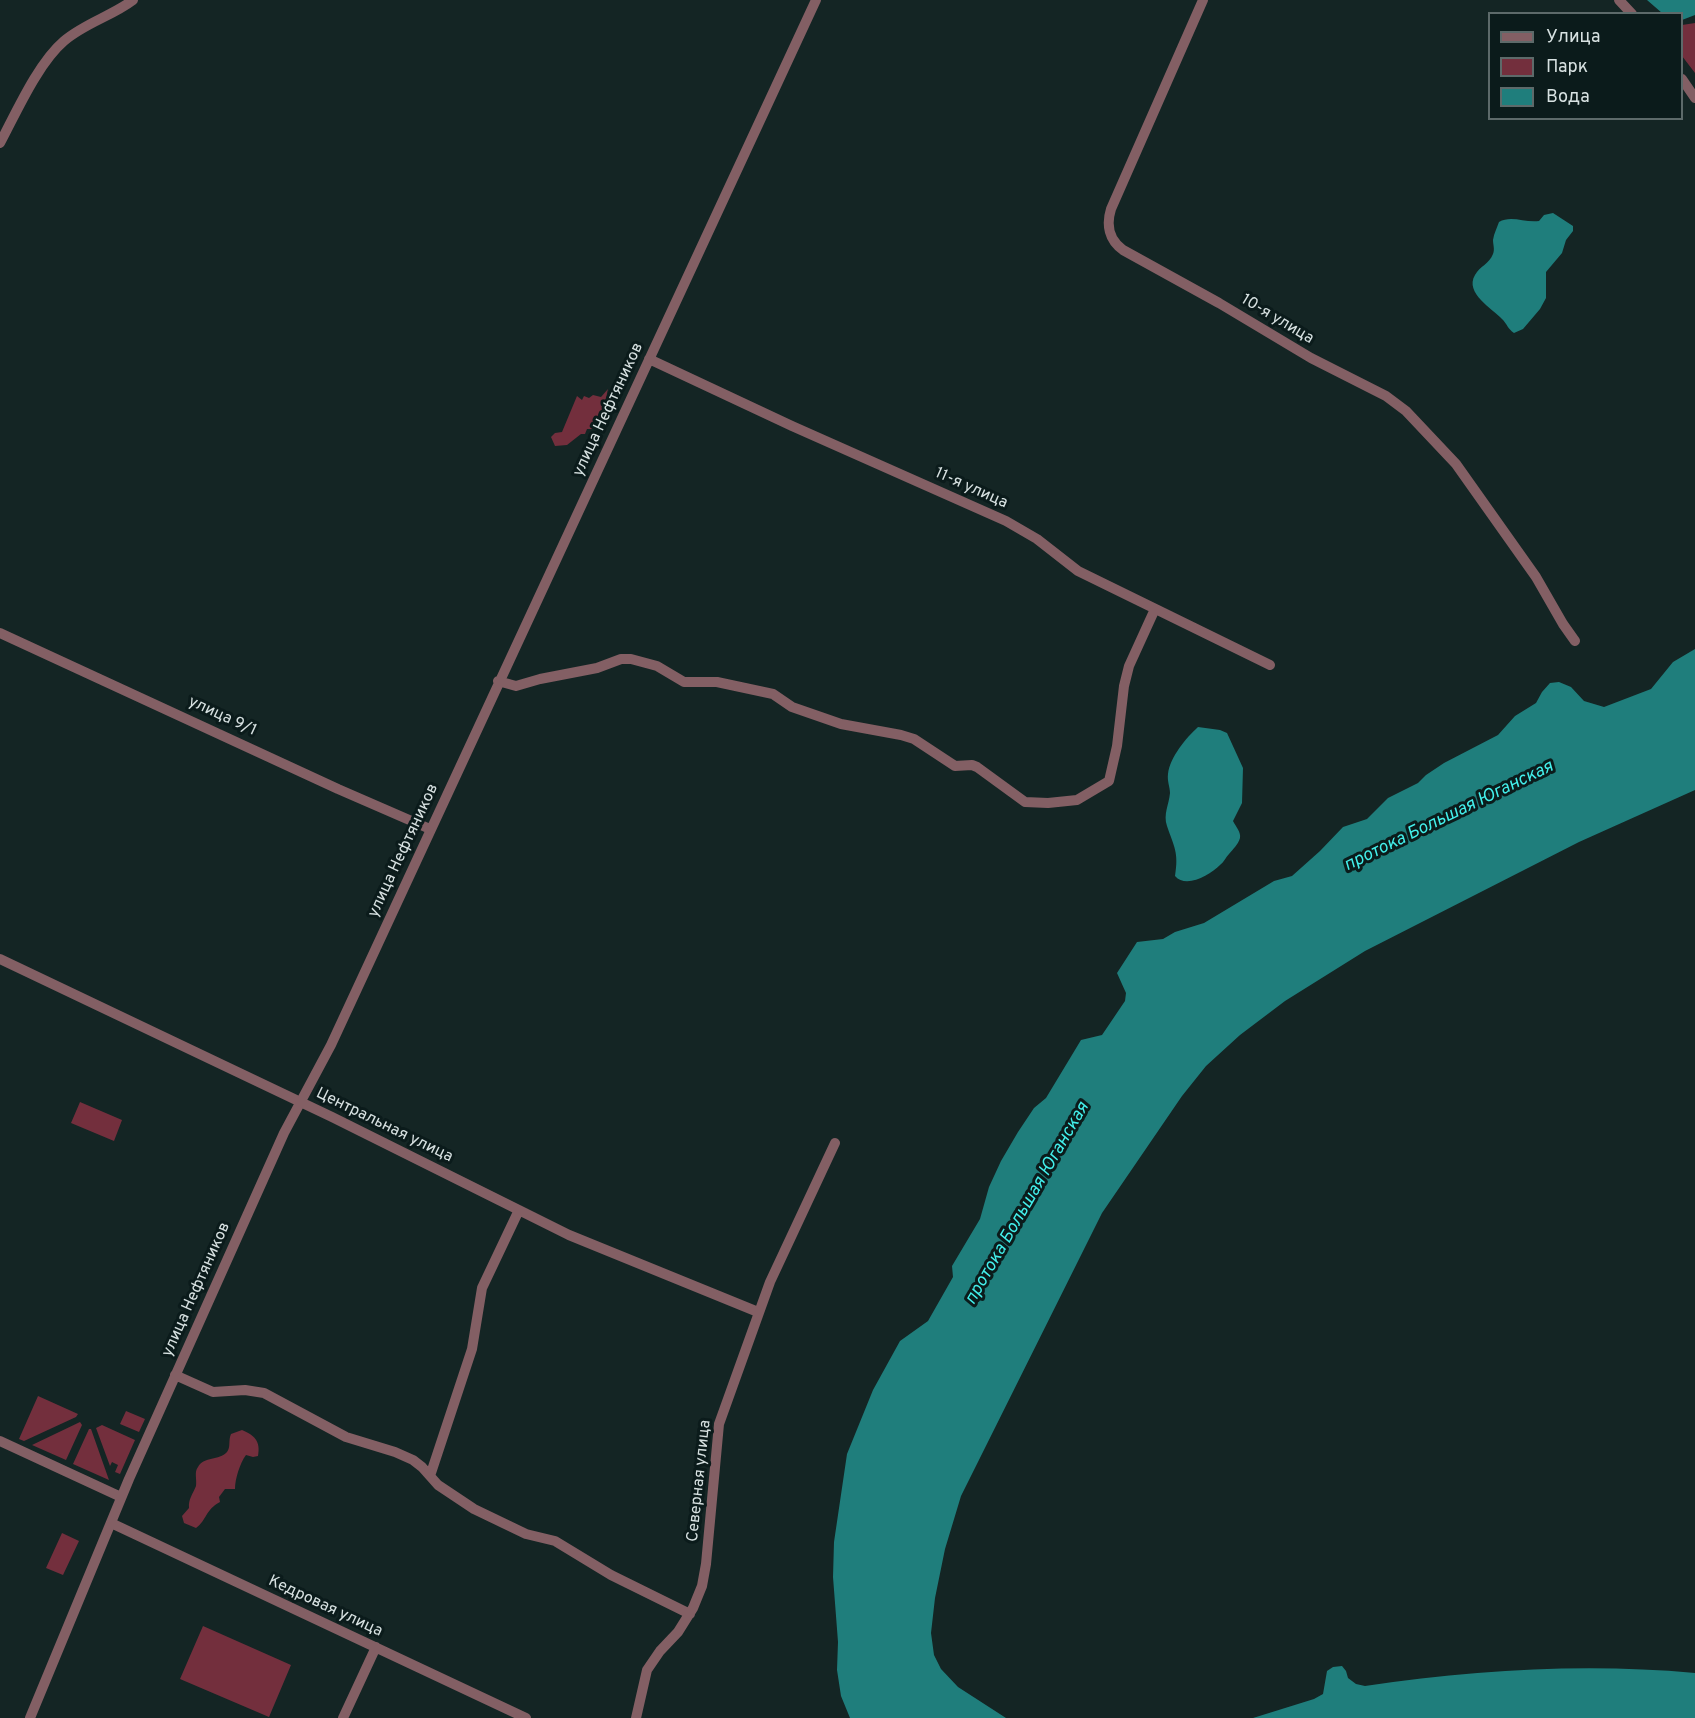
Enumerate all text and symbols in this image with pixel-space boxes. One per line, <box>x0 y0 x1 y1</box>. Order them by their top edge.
legend <box>1488 12 1683 120</box>
text: Улица <box>1546 26 1600 49</box>
text: Парк <box>1546 56 1588 79</box>
text: Вода <box>1546 86 1590 109</box>
street label: 10-я улица <box>1237 291 1317 349</box>
street label: улица Нефтяников <box>570 340 648 480</box>
street label: 11-я улица <box>932 464 1010 514</box>
street label: улица 9/1 <box>185 693 259 741</box>
water label: протока Большая Юганская <box>1341 757 1557 877</box>
street label: улица Нефтяников <box>365 781 443 921</box>
street label: Центральная улица <box>312 1084 456 1168</box>
water label: протока Большая Юганская <box>961 1099 1095 1309</box>
street label: улица Нефтяников <box>159 1220 235 1360</box>
street label: Северная улица <box>684 1419 716 1543</box>
street label: Кедровая улица <box>265 1572 385 1642</box>

